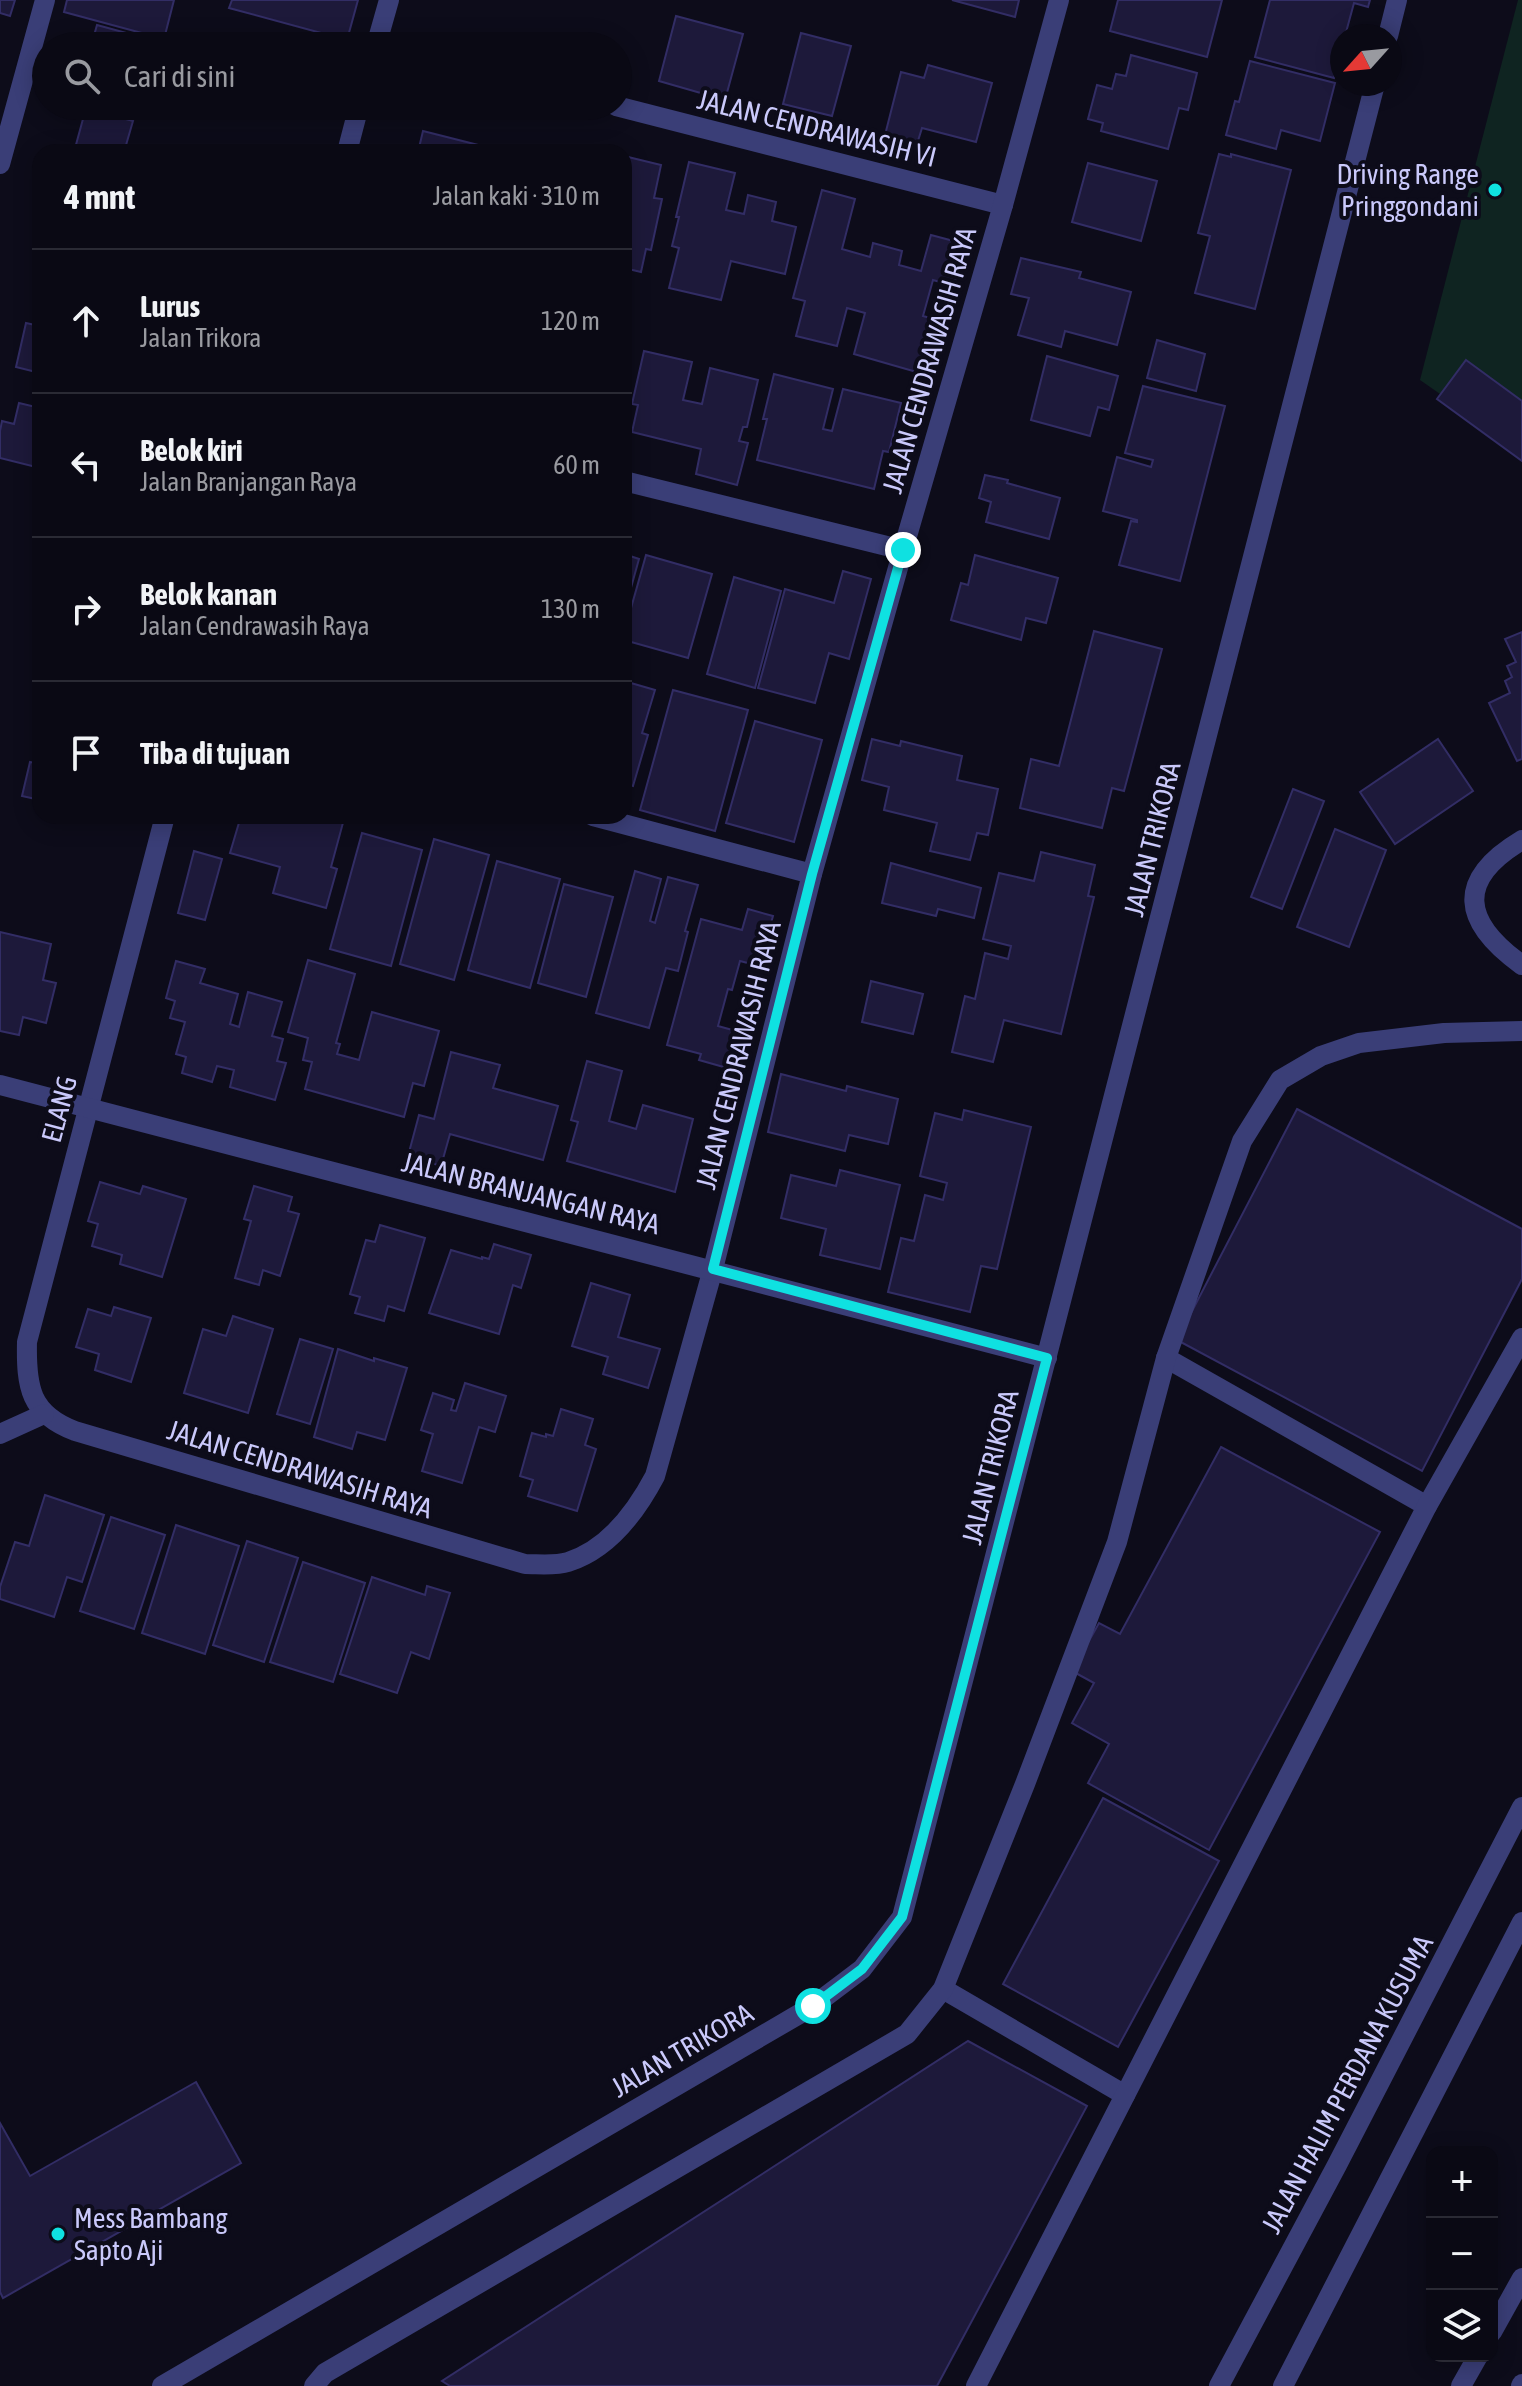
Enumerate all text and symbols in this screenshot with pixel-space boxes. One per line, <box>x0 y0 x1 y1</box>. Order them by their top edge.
north arrow <box>1330 24 1402 96</box>
search box <box>32 32 632 120</box>
icon: search <box>60 54 104 98</box>
text: Cari di sini <box>124 59 235 93</box>
street label: JALAN CENDRAWASIH VI <box>694 83 940 173</box>
place label: Driving Range Pringgondani <box>1336 158 1479 222</box>
text: 4 mnt <box>64 177 135 216</box>
text: Jalan kaki · 310 m <box>433 181 600 211</box>
marker: Driving Range Pringgondani <box>1486 181 1504 199</box>
street label: JALAN CENDRAWASIH RAYA <box>876 223 982 497</box>
text: Lurus <box>140 289 200 323</box>
icon: ahead <box>64 299 108 343</box>
text: 120 m <box>541 306 600 336</box>
text: Jalan Trikora <box>140 323 261 353</box>
text: Belok kiri <box>140 433 243 467</box>
icon: left <box>64 443 108 487</box>
text: 60 m <box>553 450 600 480</box>
text: Jalan Branjangan Raya <box>140 467 357 497</box>
route end <box>885 532 921 568</box>
text: Belok kanan <box>140 577 277 611</box>
icon: right <box>64 587 108 631</box>
text: 130 m <box>541 594 600 624</box>
text: Jalan Cendrawasih Raya <box>140 611 370 641</box>
icon: arrive <box>64 731 108 775</box>
text: Tiba di tujuan <box>140 736 290 770</box>
street label: JALAN TRIKORA <box>1117 758 1187 920</box>
street label: JALAN CENDRAWASIH RAYA <box>689 917 787 1192</box>
street label: ELANG <box>35 1072 83 1146</box>
street label: JALAN BRANJANGAN RAYA <box>399 1146 663 1241</box>
street label: JALAN TRIKORA <box>955 1386 1025 1548</box>
street label: JALAN CENDRAWASIH RAYA <box>164 1413 436 1525</box>
street label: JALAN HALIM PERDANA KUSUMA <box>1255 1930 1439 2238</box>
route start <box>795 1988 831 2024</box>
street label: JALAN TRIKORA <box>606 1997 759 2103</box>
map controls <box>1426 2146 1498 2362</box>
button: + <box>1426 2146 1498 2218</box>
place label: Mess Bambang Sapto Aji <box>74 2202 227 2266</box>
button: − <box>1426 2218 1498 2290</box>
marker: Mess Bambang Sapto Aji <box>49 2225 67 2243</box>
button: layers <box>1426 2290 1498 2362</box>

